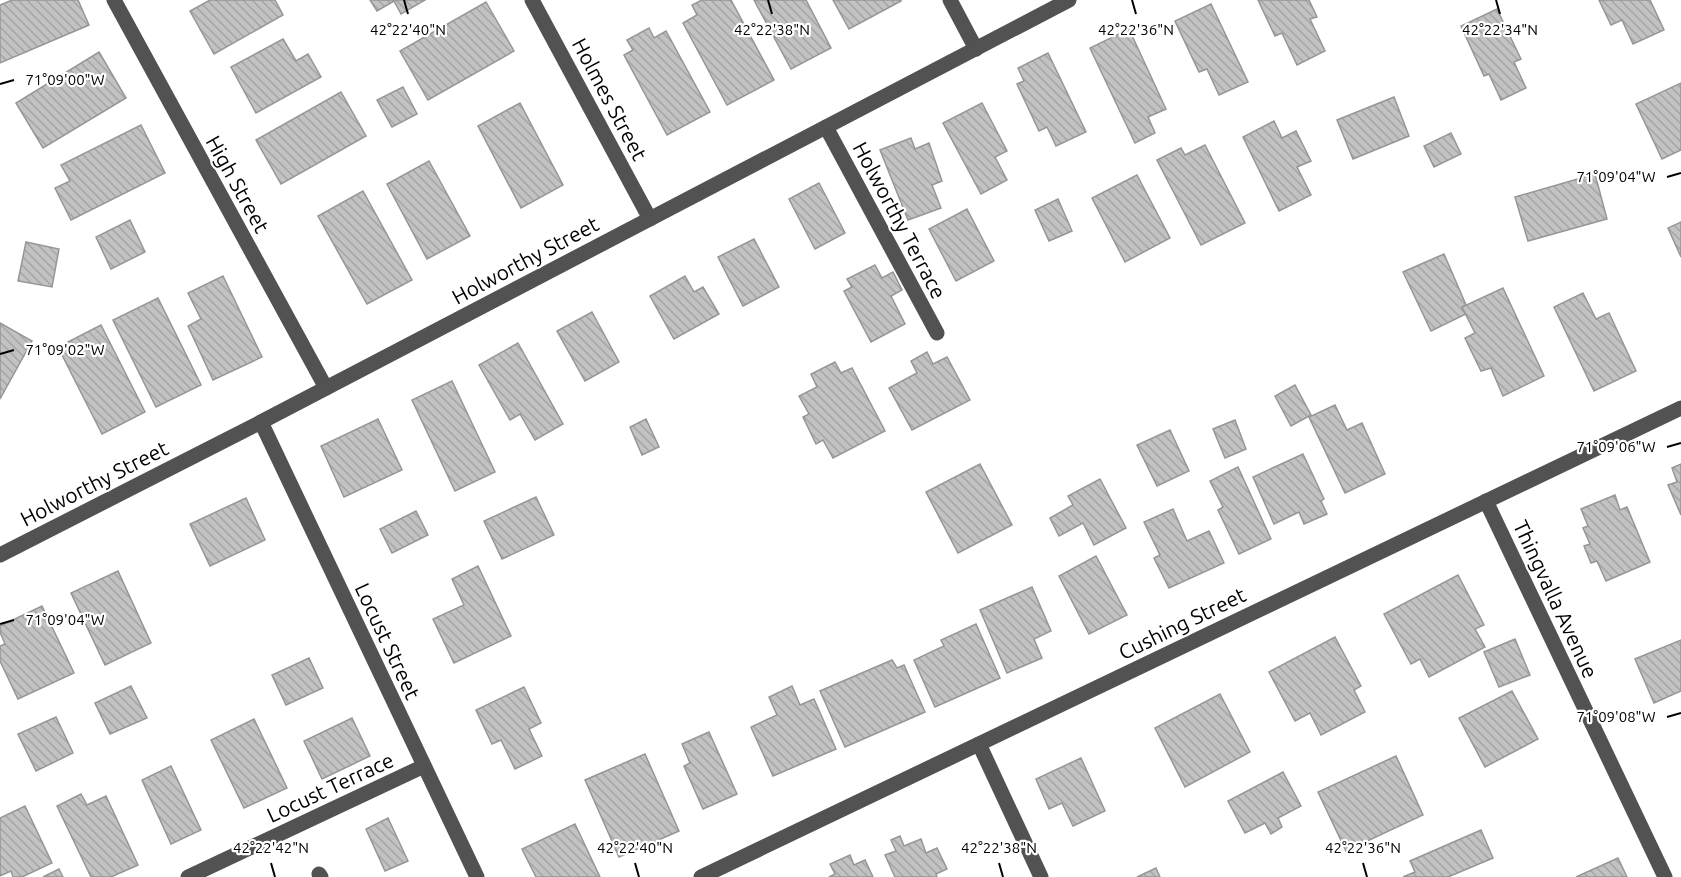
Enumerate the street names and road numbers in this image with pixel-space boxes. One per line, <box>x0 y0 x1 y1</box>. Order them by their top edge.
street label: Holmes Street <box>568 34 652 164</box>
street label: High Street <box>202 131 274 237</box>
street label: Holworthy Terrace <box>849 137 951 303</box>
street label: Holworthy Street <box>448 211 602 309</box>
street label: Holworthy Street <box>16 435 172 531</box>
street label: Thingvalla Avenue <box>1509 516 1603 682</box>
street label: Locust Street <box>351 579 425 703</box>
street label: Cushing Street <box>1115 582 1249 664</box>
street label: Locust Terrace <box>263 747 397 827</box>

